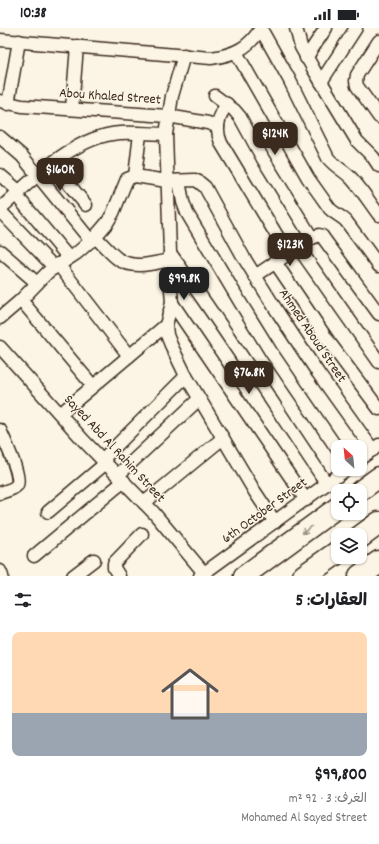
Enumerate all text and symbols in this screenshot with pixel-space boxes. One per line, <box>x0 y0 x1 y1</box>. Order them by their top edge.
text: 10:38 <box>20 3 47 25</box>
street label: Abou Khaled Street <box>58 83 162 111</box>
pin: $124K <box>247 122 303 156</box>
text: $124K <box>262 125 288 144</box>
pin: $160K <box>32 158 88 192</box>
text: $160K <box>46 161 74 180</box>
pin: $123K <box>262 233 318 267</box>
text: $123K <box>277 236 303 255</box>
pin: $99.8K <box>151 267 217 301</box>
text: $99.8K <box>168 270 200 289</box>
street label: Ahmed Aboud Street <box>273 285 351 387</box>
pin: $76.8K <box>216 361 282 395</box>
text: $76.8K <box>233 364 265 383</box>
street label: Sayed Abd Al Rahim Street <box>59 391 169 507</box>
north arrow <box>331 440 367 476</box>
map controls <box>331 440 367 564</box>
street label: 6th October Street <box>218 473 312 549</box>
button: locate <box>331 484 367 520</box>
one-way arrow <box>301 526 312 534</box>
button: layers <box>331 528 367 564</box>
icon: filters <box>12 589 34 611</box>
text: العقارات: 5 <box>295 590 367 614</box>
icon: home <box>154 658 226 730</box>
text: $99,800 <box>314 764 367 788</box>
text: الغرف: 3 · 92 m² <box>289 790 367 809</box>
text: Mohamed Al Sayed Street <box>241 809 367 828</box>

